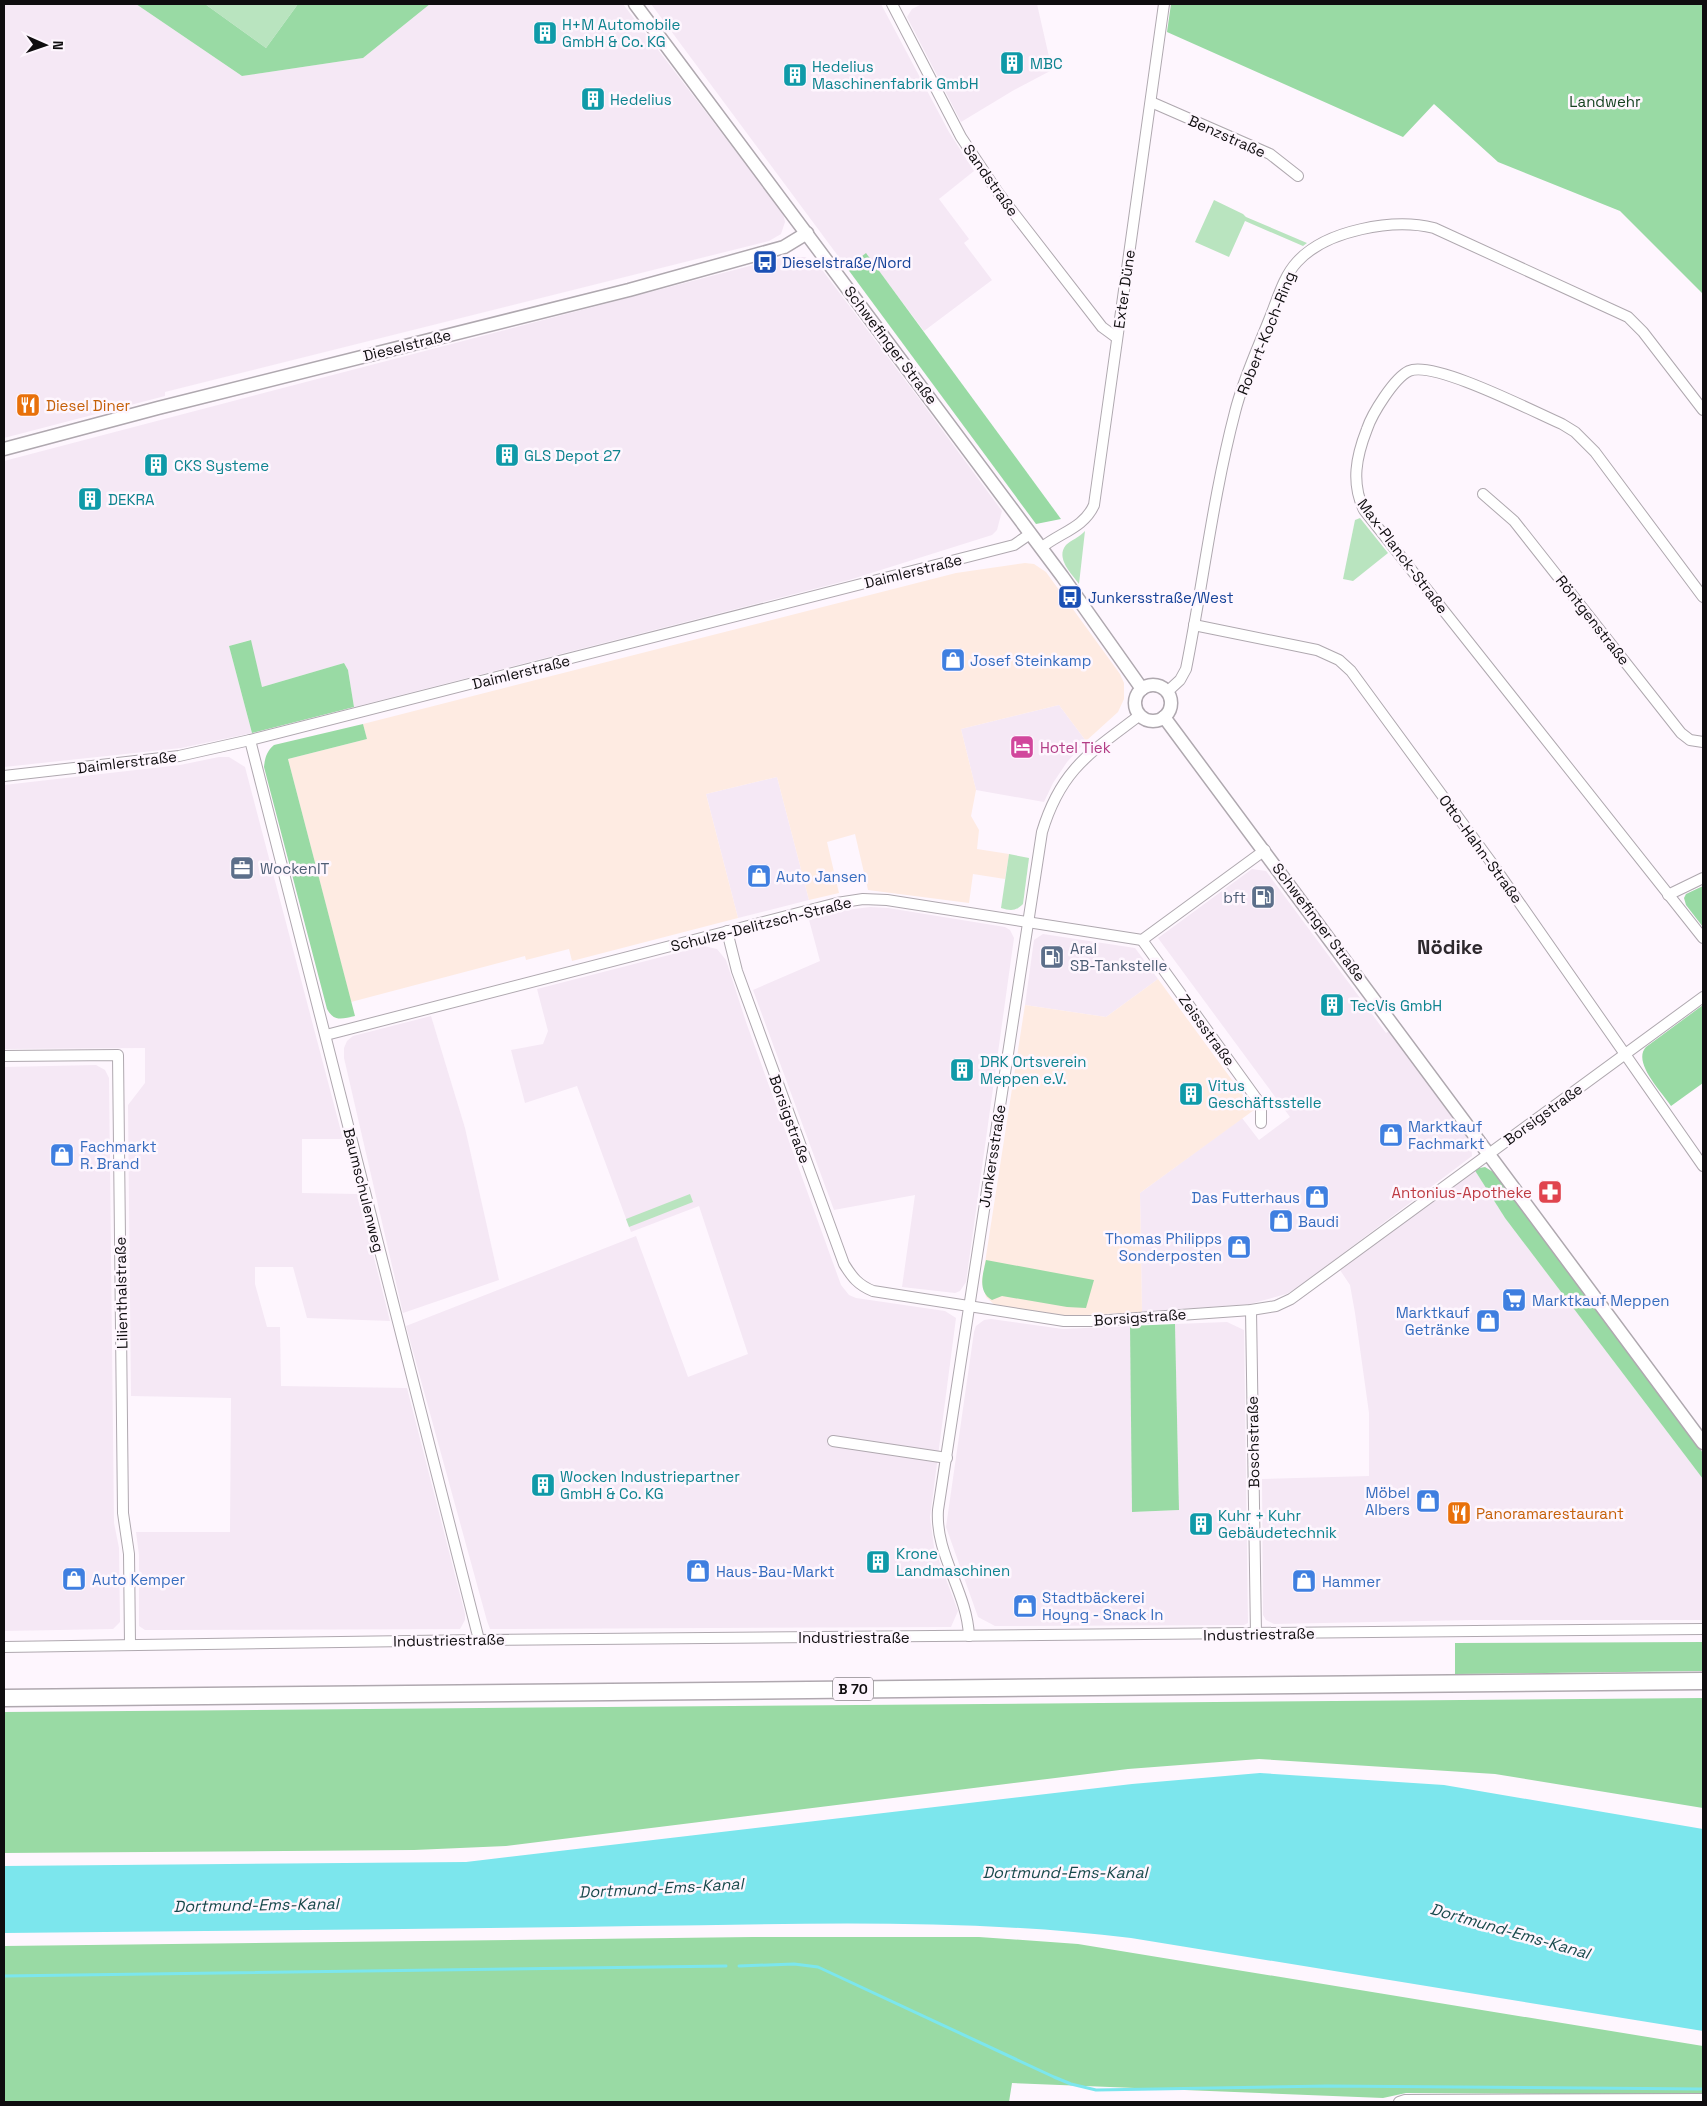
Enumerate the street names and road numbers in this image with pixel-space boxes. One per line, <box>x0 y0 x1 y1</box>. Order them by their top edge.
street label: Benzstraße <box>1185 110 1269 162</box>
street label: Sandstraße <box>959 140 1023 220</box>
street label: Exter Düne <box>1109 248 1139 330</box>
street label: Robert-Koch-Ring <box>1233 268 1299 398</box>
street label: Schwefinger Straße <box>840 282 942 408</box>
street label: Dieselstraße <box>361 325 453 365</box>
street label: Max-Planck-Straße <box>1354 495 1453 617</box>
street label: Daimlerstraße <box>862 550 964 592</box>
street label: Röntgenstraße <box>1552 571 1634 669</box>
street label: Daimlerstraße <box>470 651 572 693</box>
street label: Daimlerstraße <box>76 746 178 778</box>
street label: Otto-Hahn-Straße <box>1435 791 1527 907</box>
street label: Schwefinger Straße <box>1268 859 1370 985</box>
street label: Schulze-Delitzsch-Straße <box>669 892 853 956</box>
street label: Zeissstraße <box>1175 991 1239 1070</box>
street label: Borsigstraße <box>765 1072 815 1166</box>
street label: Borsigstraße <box>1500 1079 1586 1149</box>
street label: Junkersstraße <box>974 1103 1010 1209</box>
street label: Baumschulenweg <box>339 1126 389 1254</box>
street label: Lilienthalstraße <box>111 1237 131 1349</box>
street label: Borsigstraße <box>1093 1304 1187 1330</box>
street label: Boschstraße <box>1243 1396 1263 1488</box>
street label: Industriestraße <box>1203 1624 1315 1644</box>
street label: Industriestraße <box>798 1628 910 1647</box>
street label: Industriestraße <box>393 1630 505 1650</box>
road number: B 70 <box>833 1678 873 1700</box>

